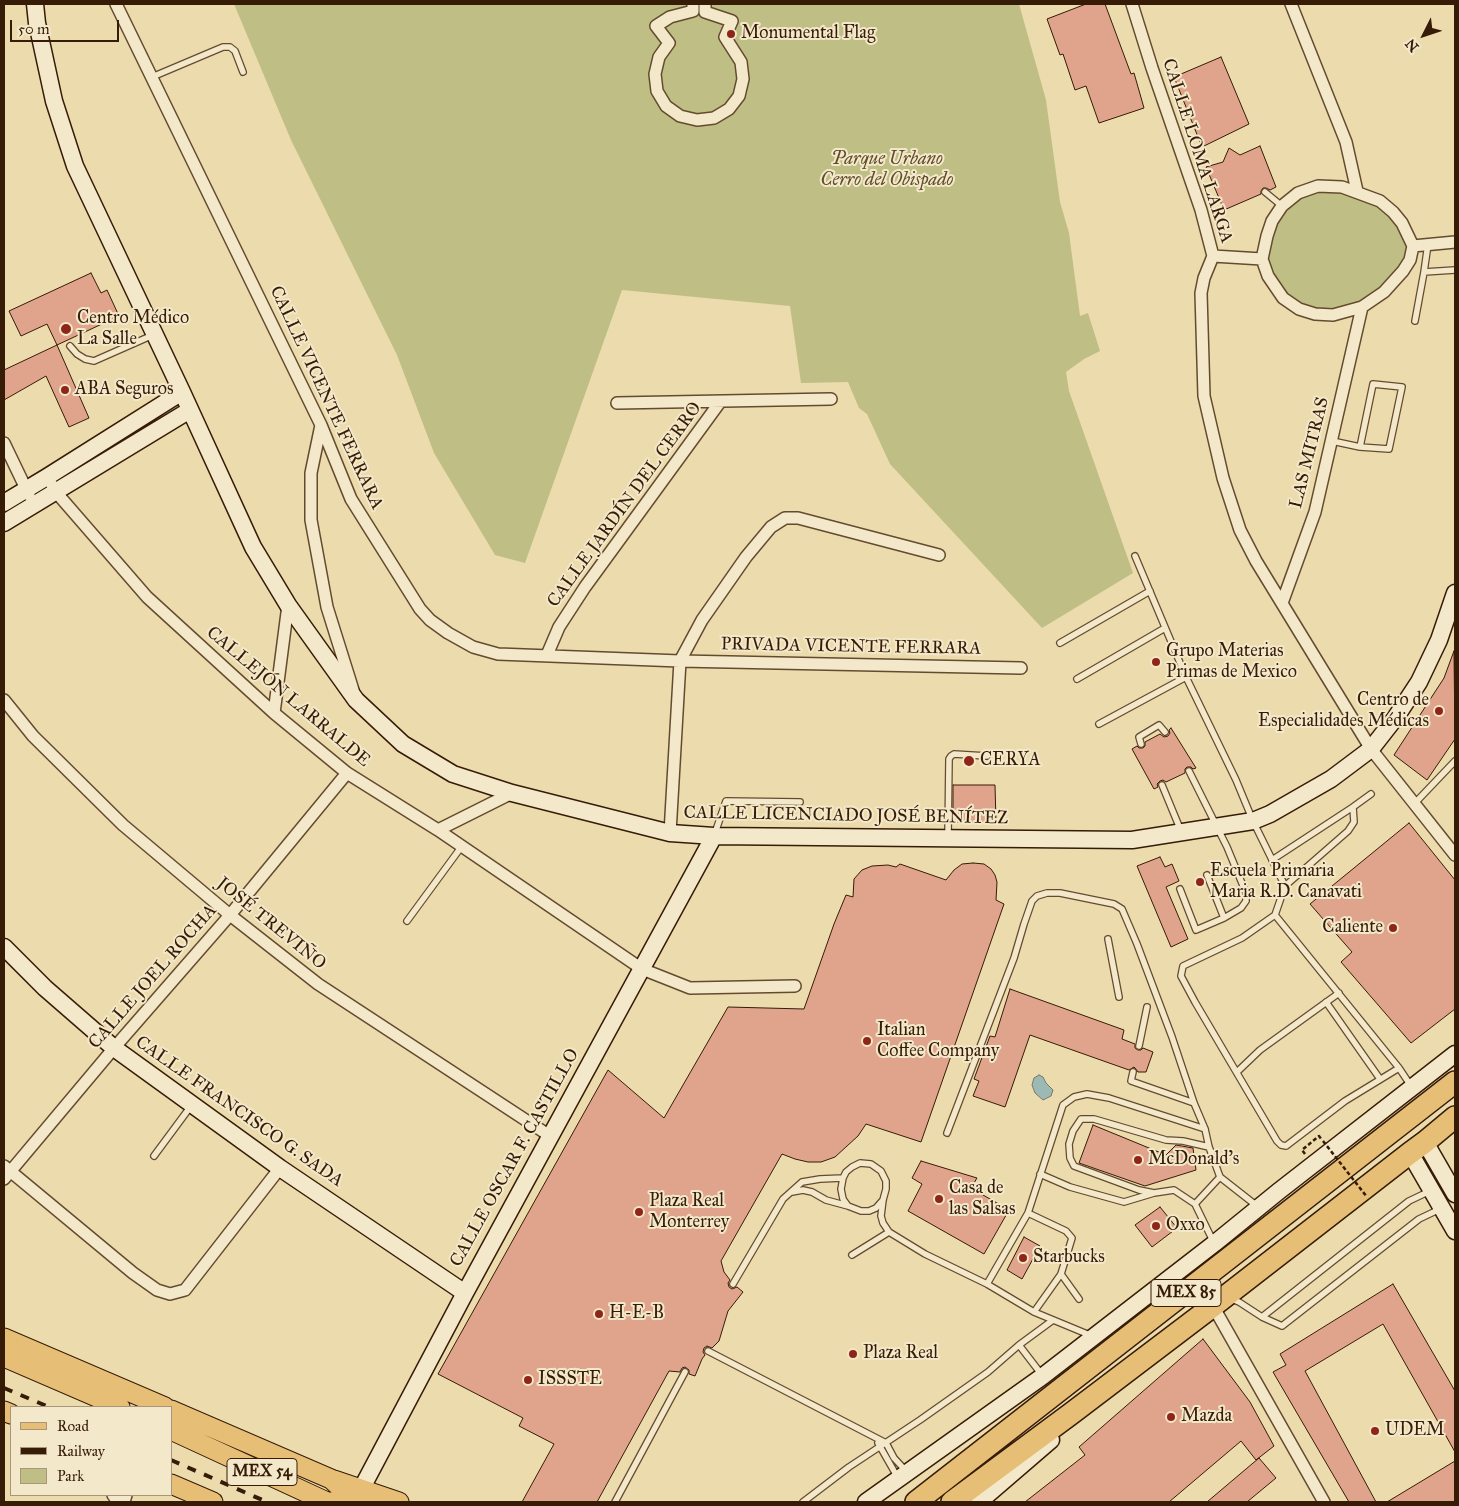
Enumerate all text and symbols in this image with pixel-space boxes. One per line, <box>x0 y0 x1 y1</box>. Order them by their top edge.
scale bar <box>12 10 121 42</box>
north arrow <box>1399 10 1449 60</box>
text: 50 m <box>18 20 50 38</box>
place label: Monumental Flag <box>741 23 875 45</box>
marker: Monumental Flag <box>725 28 737 40</box>
text: N <box>1402 35 1423 55</box>
street label: CALLE LOMA LARGA <box>1157 56 1237 246</box>
park label: Parque Urbano Cerro del Obispado <box>821 149 953 192</box>
street label: CALLE VICENTE FERRARA <box>265 283 387 513</box>
place label: Centro Médico La Salle <box>77 308 189 350</box>
marker: Centro Médico La Salle <box>59 322 73 336</box>
place label: ABA Seguros <box>75 379 173 401</box>
marker: ABA Seguros <box>59 384 71 396</box>
street label: LAS MITRAS <box>1286 395 1334 511</box>
street label: CALLE JARDÍN DEL CERRO <box>543 398 707 612</box>
street label: CALLEJÓN LARRALDE <box>202 622 374 772</box>
street label: PRIVADA VICENTE FERRARA <box>721 634 981 660</box>
place label: Grupo Materias Primas de Mexico <box>1166 641 1297 684</box>
marker: Grupo Materias Primas de Mexico <box>1150 656 1162 668</box>
place label: Centro de Especialidades Médicas <box>1258 690 1429 732</box>
marker: Centro de Especialidades Médicas <box>1433 705 1445 717</box>
place label: CERYA <box>980 750 1041 772</box>
marker: CERYA <box>962 754 976 768</box>
street label: CALLE LICENCIADO JOSÉ BENÍTEZ <box>683 802 1009 830</box>
place label: Escuela Primaria Maria R.D. Canavati <box>1210 861 1362 904</box>
street label: JOSÉ TREVIÑO <box>212 873 330 975</box>
marker: Escuela Primaria Maria R.D. Canavati <box>1194 876 1206 888</box>
street label: CALLE JOEL ROCHA <box>84 900 222 1054</box>
place label: Caliente <box>1322 917 1383 939</box>
marker: Caliente <box>1387 922 1399 934</box>
place label: Italian Coffee Company <box>877 1020 999 1062</box>
street label: CALLE FRANCISCO G. SADA <box>131 1032 347 1192</box>
marker: Italian Coffee Company <box>861 1035 873 1047</box>
street label: CALLE OSCAR F. CASTILLO <box>446 1045 584 1271</box>
place label: McDonald's <box>1148 1149 1239 1171</box>
marker: McDonald's <box>1132 1154 1144 1166</box>
place label: Casa de las Salsas <box>949 1178 1015 1220</box>
place label: Plaza Real Monterrey <box>649 1191 729 1234</box>
marker: Casa de las Salsas <box>933 1193 945 1205</box>
marker: Plaza Real Monterrey <box>633 1206 645 1218</box>
place label: Oxxo <box>1166 1215 1205 1237</box>
marker: Oxxo <box>1150 1220 1162 1232</box>
place label: Starbucks <box>1033 1247 1105 1269</box>
marker: Starbucks <box>1017 1252 1029 1264</box>
road number: MEX 85 <box>1151 1280 1221 1306</box>
place label: H-E-B <box>609 1303 664 1325</box>
marker: H-E-B <box>593 1308 605 1320</box>
place label: Plaza Real <box>863 1343 938 1365</box>
marker: Plaza Real <box>847 1348 859 1360</box>
place label: ISSSTE <box>538 1369 602 1391</box>
marker: ISSSTE <box>522 1374 534 1386</box>
legend <box>10 1406 172 1496</box>
place label: Mazda <box>1181 1406 1232 1428</box>
marker: Mazda <box>1165 1411 1177 1423</box>
text: Road <box>57 1417 89 1435</box>
place label: UDEM <box>1385 1420 1445 1442</box>
marker: UDEM <box>1369 1425 1381 1437</box>
text: Railway <box>57 1442 105 1460</box>
road number: MEX 54 <box>227 1458 297 1485</box>
text: Park <box>57 1467 84 1485</box>

